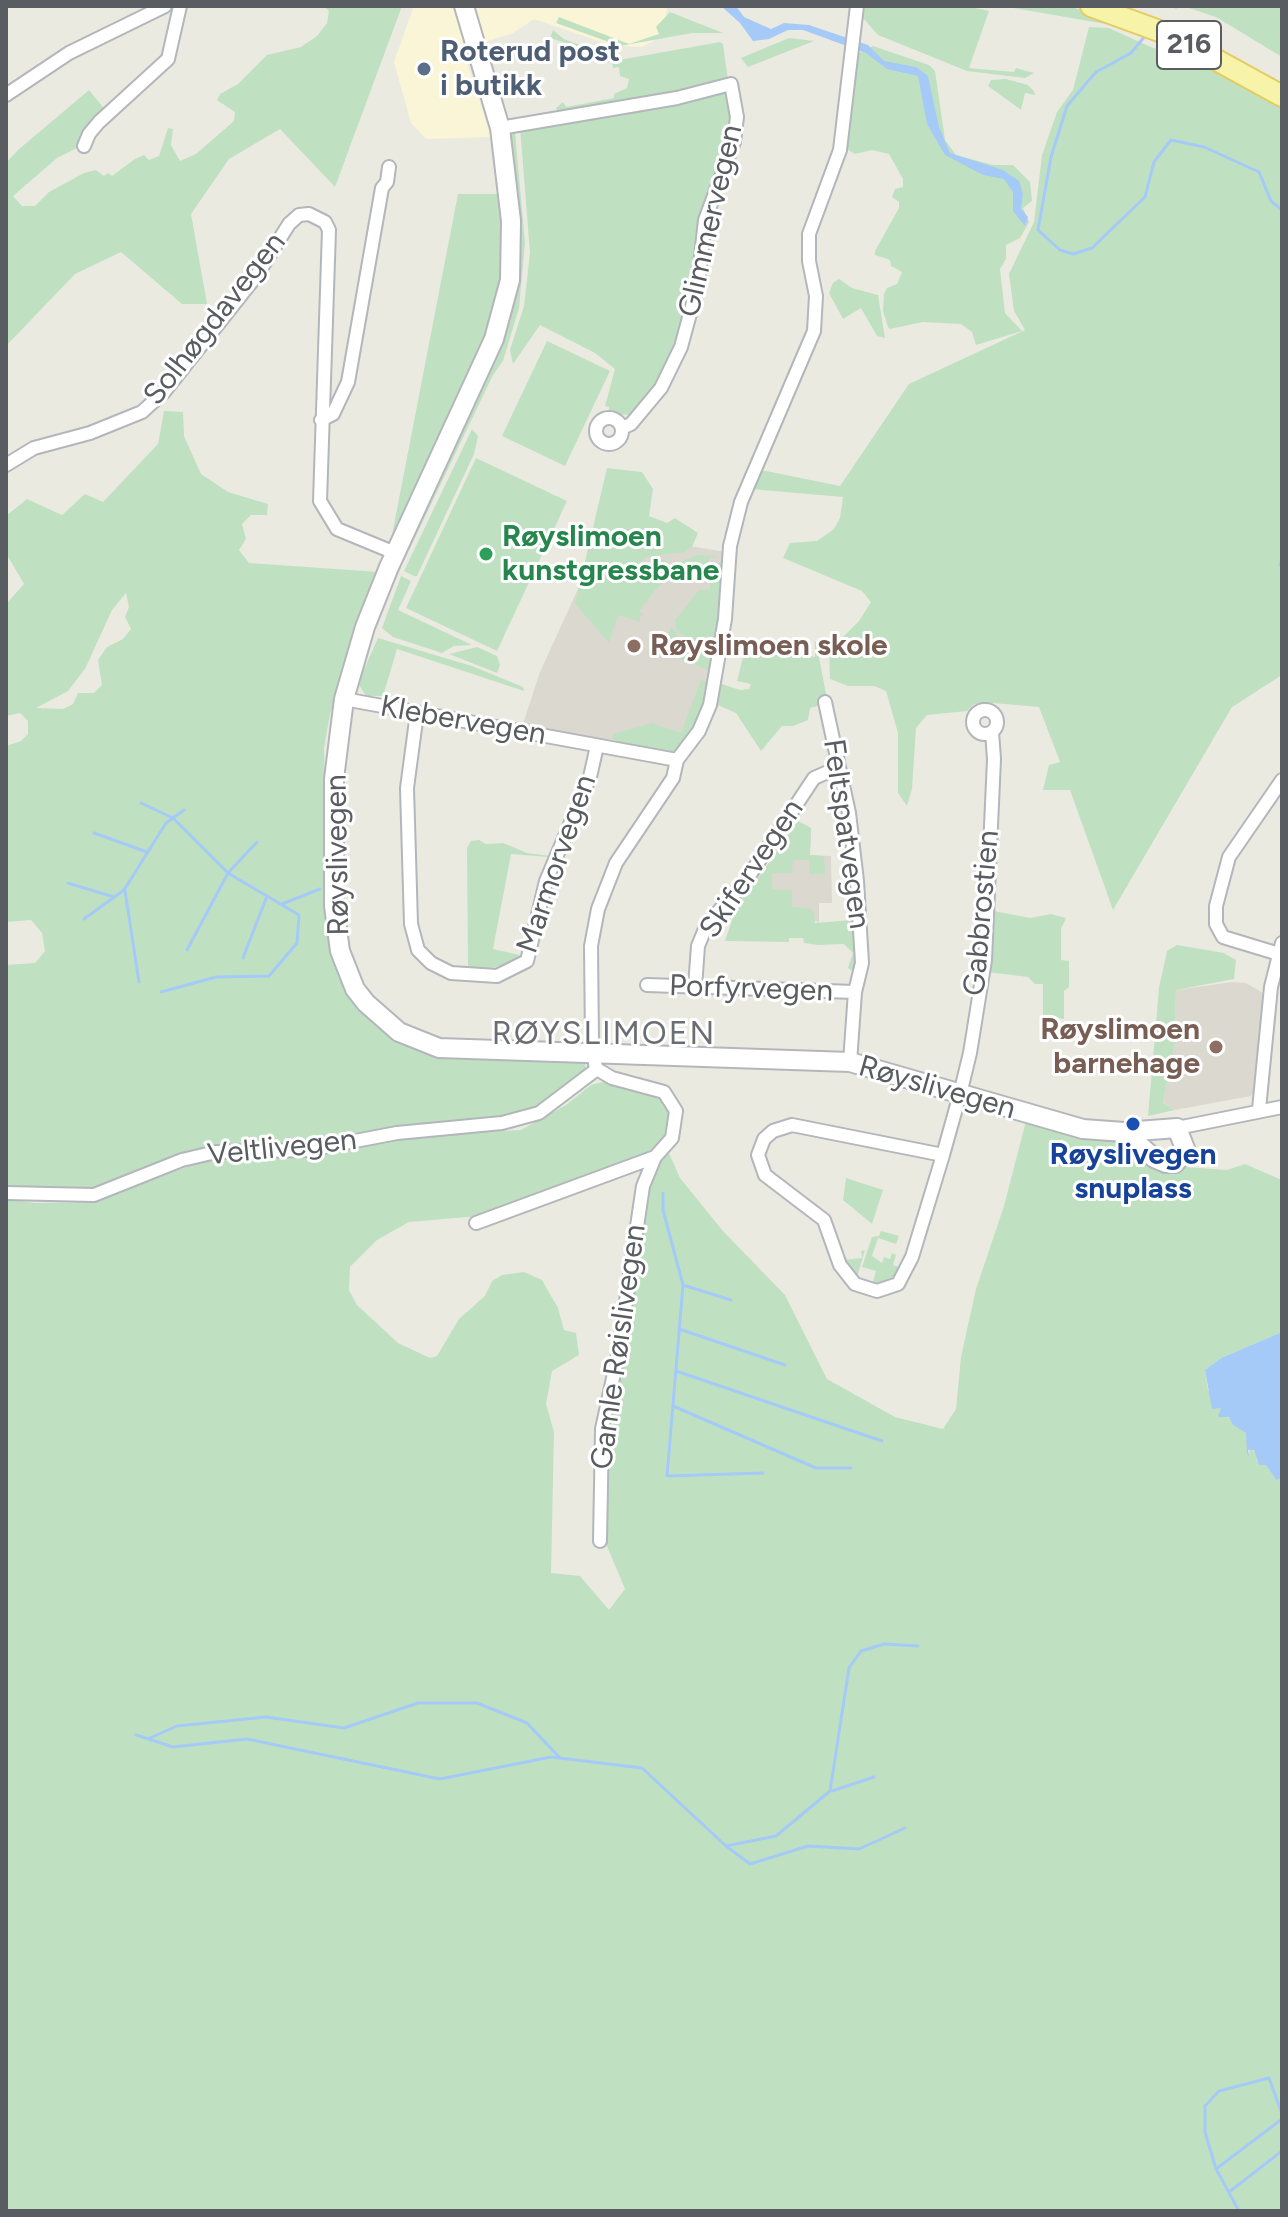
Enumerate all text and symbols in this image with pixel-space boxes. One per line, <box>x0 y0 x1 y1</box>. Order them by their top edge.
road number: 216 <box>1157 21 1221 69</box>
place label: Roterud post i butikk <box>440 34 620 104</box>
marker: Roterud post i butikk <box>415 60 433 78</box>
street label: Glimmervegen <box>671 121 751 321</box>
street label: Solhøgdavegen <box>136 226 294 412</box>
place label: Røyslimoen kunstgressbane <box>502 519 719 590</box>
marker: Røyslimoen kunstgressbane <box>477 545 495 563</box>
place label: Røyslimoen skole <box>650 628 888 664</box>
marker: Røyslimoen skole <box>625 637 643 655</box>
street label: Klebervegen <box>377 689 549 753</box>
street label: Feltspatvegen <box>815 737 877 931</box>
street label: Marmorvegen <box>510 770 604 958</box>
street label: Røyslivegen <box>319 774 357 936</box>
street label: Skifervegen <box>692 793 812 945</box>
street label: Gabbrostien <box>957 829 1007 997</box>
street label: Porfyrvegen <box>668 968 834 1010</box>
place label: Røyslimoen barnehage <box>1040 1012 1200 1082</box>
district label: RØYSLIMOEN <box>492 1016 716 1054</box>
marker: Røyslimoen barnehage <box>1207 1038 1225 1056</box>
street label: Røyslivegen <box>854 1048 1020 1128</box>
marker: Røyslivegen snuplass <box>1124 1115 1142 1133</box>
street label: Veltlivegen <box>206 1122 358 1174</box>
place label: Røyslivegen snuplass <box>1049 1137 1217 1208</box>
street label: Gamle Røislivegen <box>584 1222 654 1472</box>

